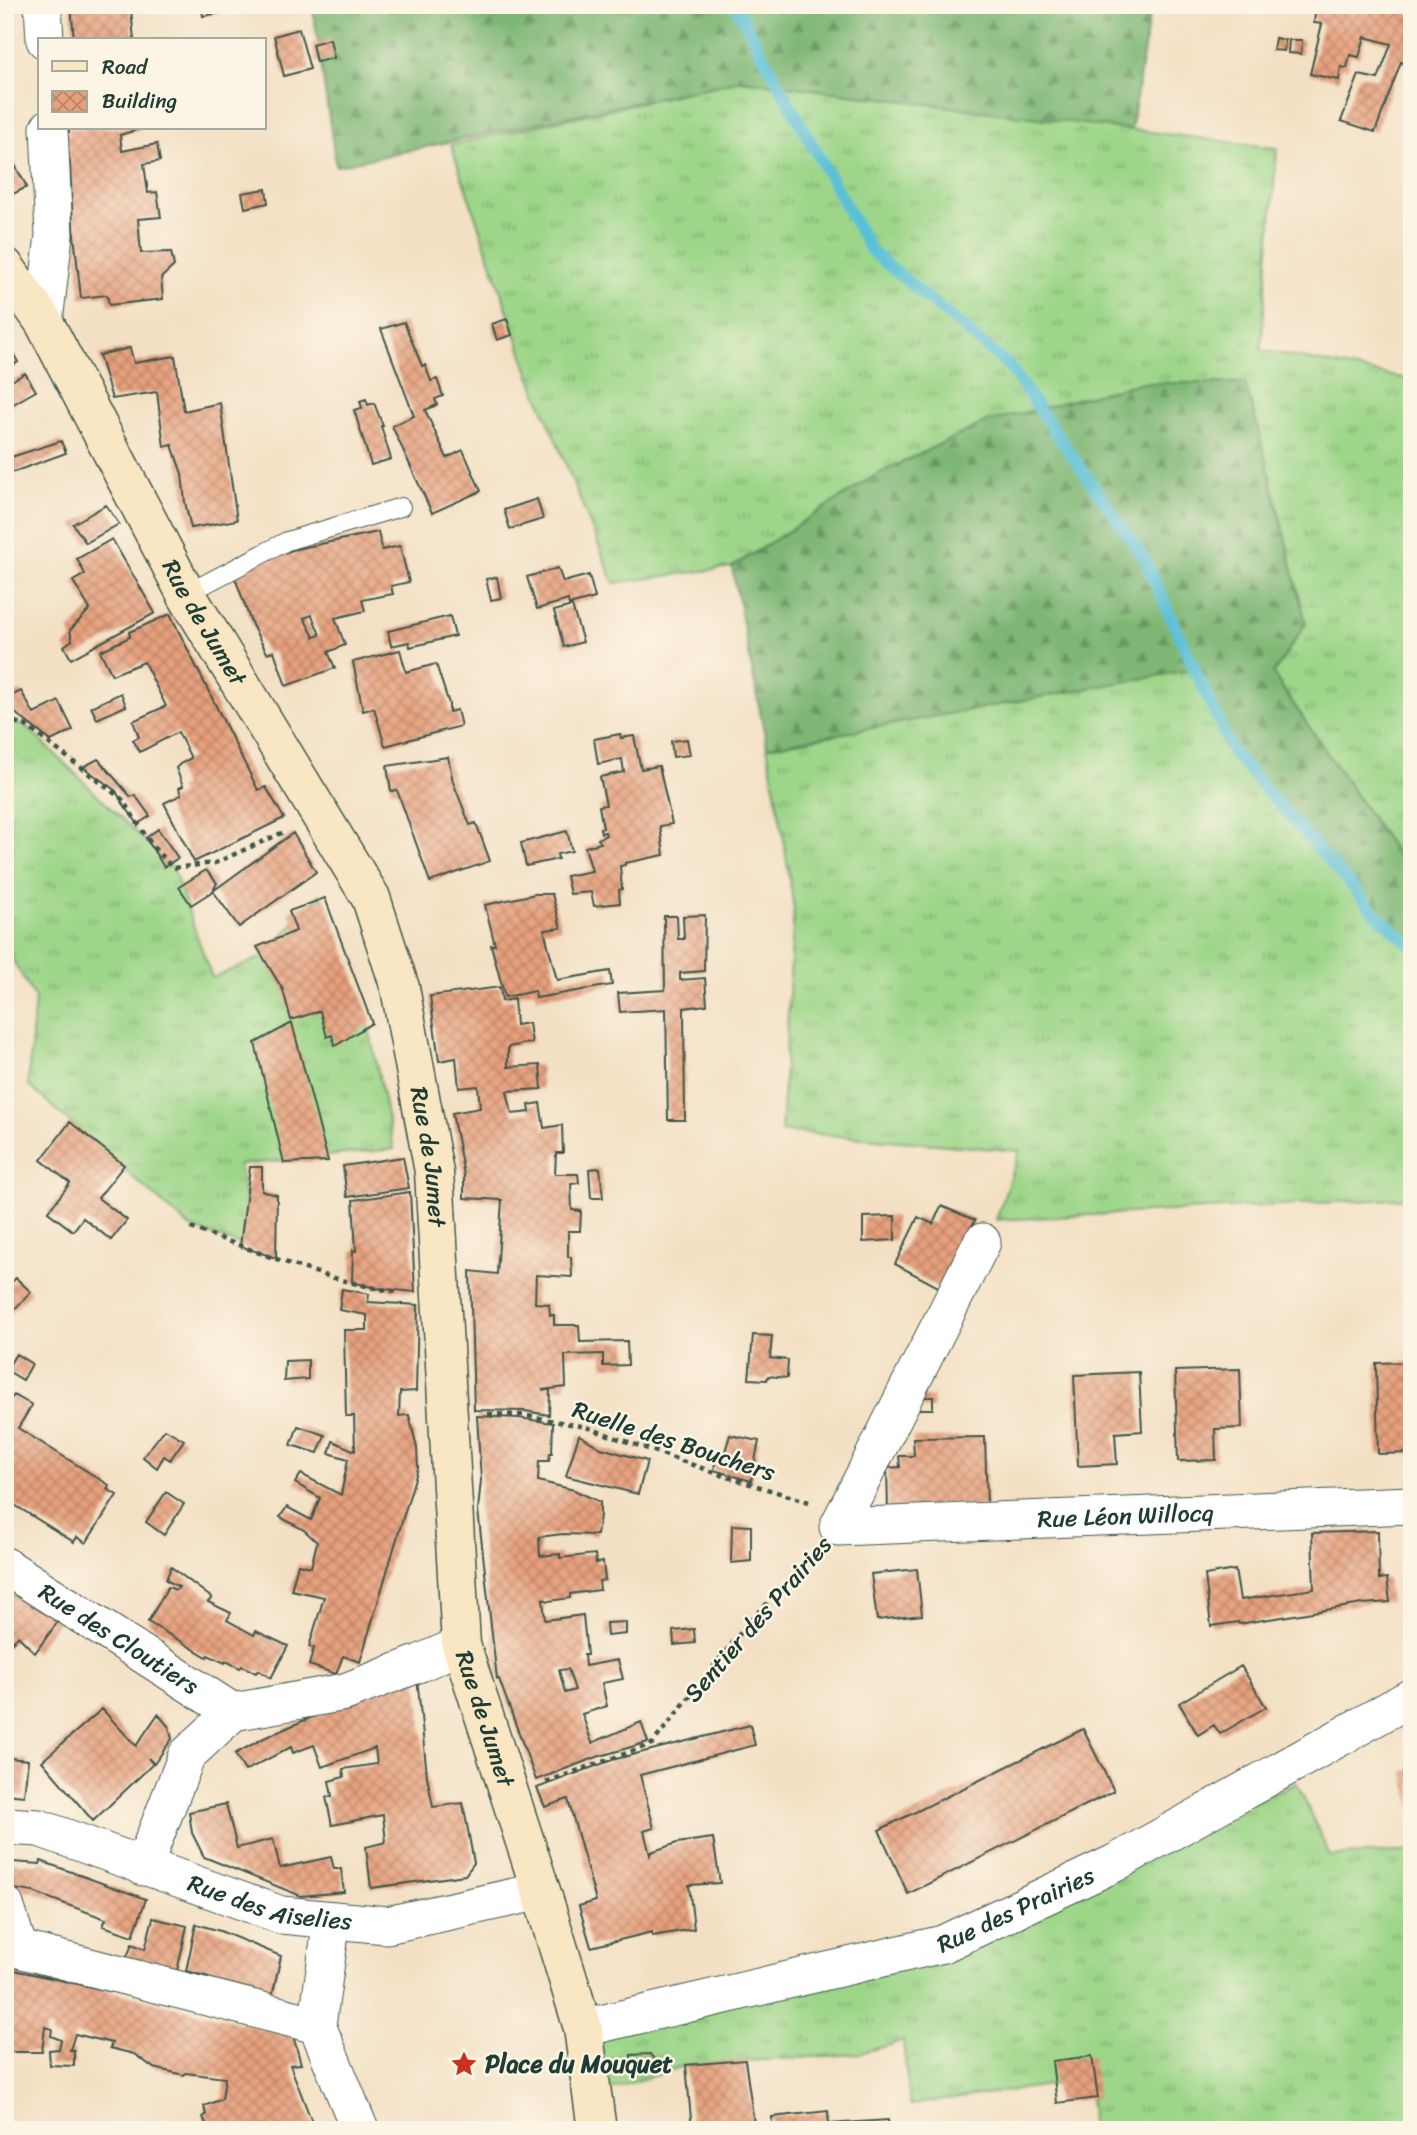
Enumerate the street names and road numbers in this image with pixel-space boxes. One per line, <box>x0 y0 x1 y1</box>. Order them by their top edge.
street label: Rue de Jumet <box>150 552 259 695</box>
street label: Rue de Jumet <box>398 1083 458 1229</box>
street label: Ruelle des Bouchers <box>567 1388 781 1494</box>
street label: Rue Léon Willocq <box>1037 1492 1214 1540</box>
street label: Sentier des Prairies <box>673 1526 843 1712</box>
street label: Rue des Cloutiers <box>30 1572 207 1706</box>
street label: Rue de Jumet <box>443 1645 527 1793</box>
street label: Rue des Prairies <box>930 1854 1102 1965</box>
street label: Rue des Aiselies <box>182 1862 354 1943</box>

